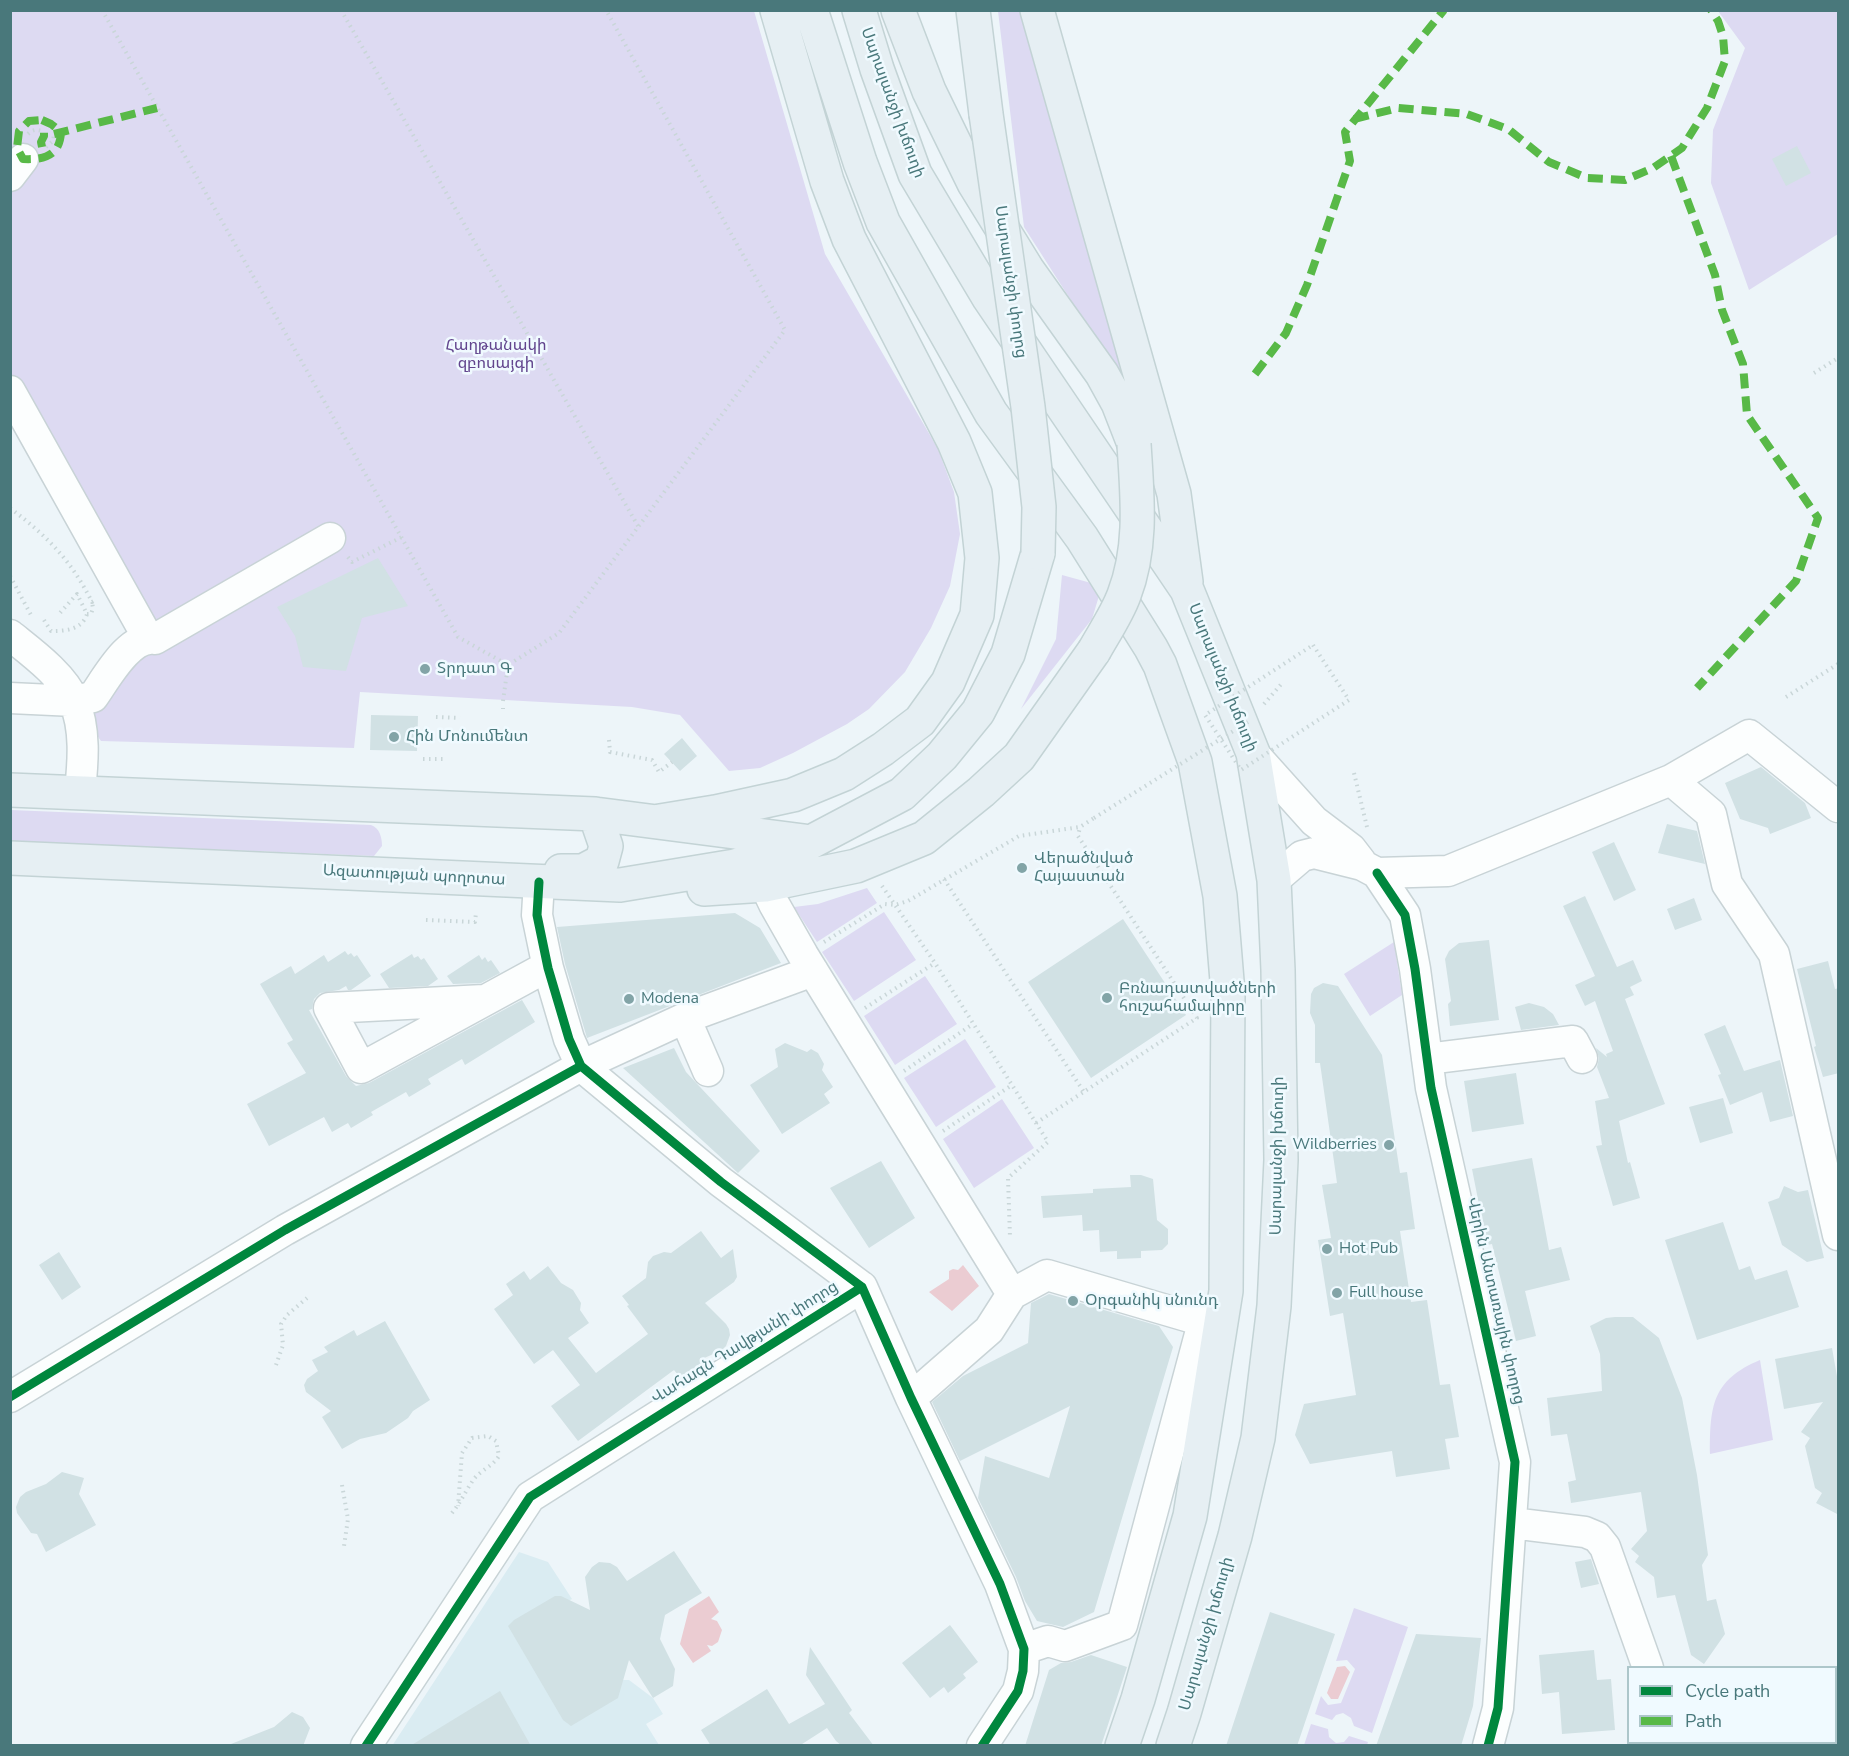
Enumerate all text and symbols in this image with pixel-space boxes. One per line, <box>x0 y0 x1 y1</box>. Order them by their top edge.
street label: Սարալանջի խճուղի <box>856 25 928 181</box>
street label: Սարալանջի փողոց <box>990 204 1030 360</box>
park label: Հաղթանակի զբոսայգի <box>445 336 547 374</box>
street label: Սարալանջի խճուղի <box>1183 601 1261 755</box>
place label: Տրդատ Գ <box>437 659 512 679</box>
marker: Տրդատ Գ <box>418 662 432 676</box>
place label: Հին Մոնումենտ <box>406 727 528 747</box>
marker: Հին Մոնումենտ <box>387 730 401 744</box>
place label: Վերածնված Հայաստան <box>1034 849 1133 887</box>
marker: Վերածնված Հայաստան <box>1015 861 1029 875</box>
street label: Ազատության պողոտա <box>322 862 506 890</box>
place label: Բռնադատվածների հուշահամալիրը <box>1119 979 1276 1017</box>
place label: Modena <box>641 989 699 1009</box>
marker: Բռնադատվածների հուշահամալիրը <box>1100 991 1114 1005</box>
marker: Modena <box>622 992 636 1006</box>
street label: Սարալանջի խճուղի <box>1267 1076 1289 1236</box>
place label: Wildberries <box>1292 1135 1377 1155</box>
marker: Wildberries <box>1382 1138 1396 1152</box>
street label: Վերին Անտառային փողոց <box>1462 1195 1528 1407</box>
place label: Hot Pub <box>1339 1239 1398 1259</box>
marker: Hot Pub <box>1320 1242 1334 1256</box>
street label: Վահագն Դավթյանի փողոց <box>648 1277 842 1409</box>
place label: Full house <box>1349 1283 1423 1303</box>
marker: Full house <box>1330 1286 1344 1300</box>
place label: Օրգանիկ սնունդ <box>1085 1291 1218 1311</box>
marker: Օրգանիկ սնունդ <box>1066 1294 1080 1308</box>
street label: Սարալանջի խճուղի <box>1176 1555 1238 1713</box>
legend <box>1627 1666 1837 1744</box>
text: Cycle path <box>1685 1679 1770 1703</box>
text: Path <box>1685 1709 1722 1733</box>

